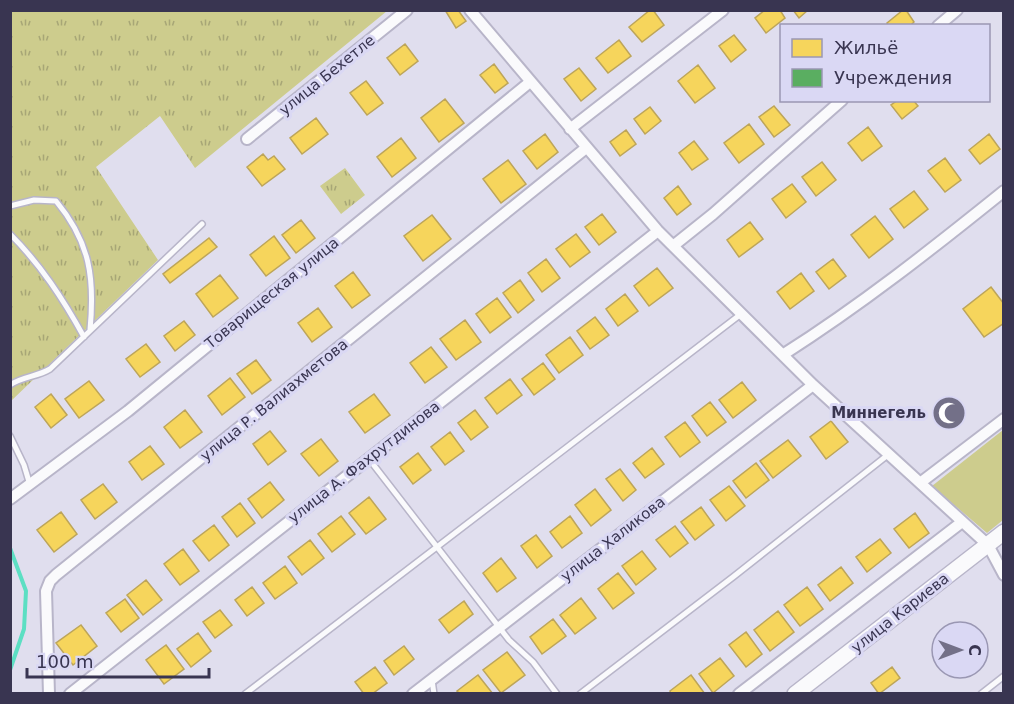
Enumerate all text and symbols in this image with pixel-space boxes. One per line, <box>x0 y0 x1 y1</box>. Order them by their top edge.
legend <box>780 24 990 102</box>
street label: улица Бехетле <box>276 31 378 119</box>
text: Жильё <box>834 37 898 58</box>
text: Учреждения <box>834 67 952 88</box>
street label: Товарищеская улица <box>201 233 343 353</box>
street label: улица Р. Валиахметова <box>197 335 351 465</box>
mosque icon: Миннегель <box>931 395 967 431</box>
street label: улица А. Фахрутдинова <box>285 397 443 527</box>
place label: Миннегель <box>831 404 926 422</box>
street label: улица Халикова <box>557 493 669 585</box>
street label: улица Кариева <box>848 569 952 657</box>
north arrow <box>930 620 990 680</box>
scale bar <box>27 641 208 679</box>
text: С <box>965 644 984 656</box>
text: 100 m <box>36 651 94 672</box>

